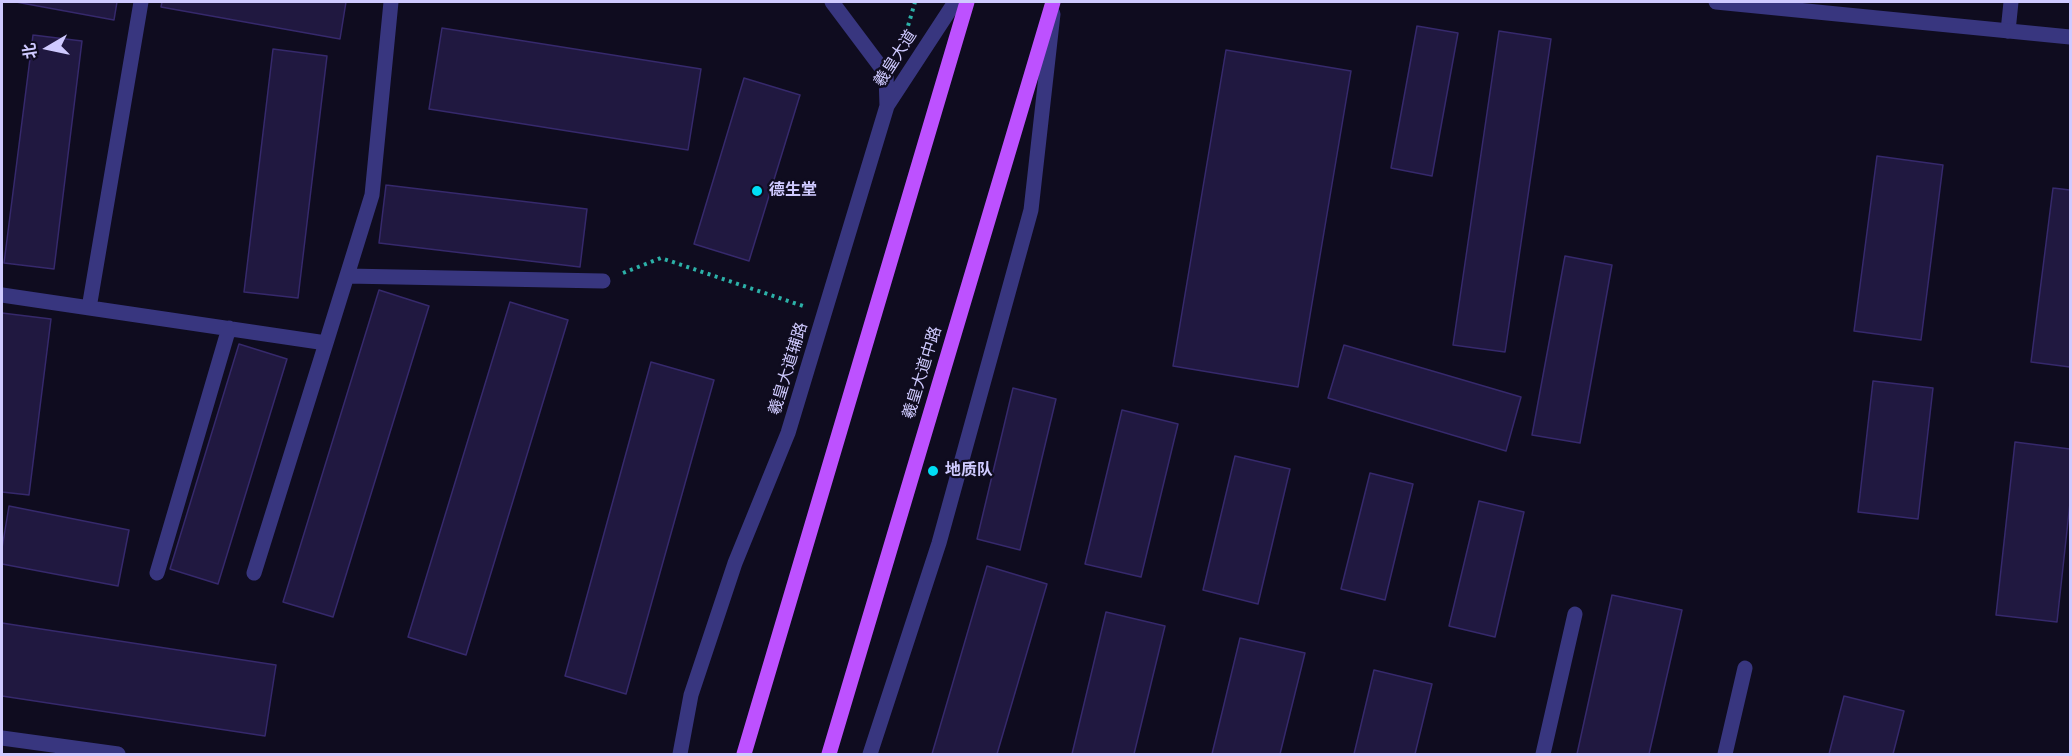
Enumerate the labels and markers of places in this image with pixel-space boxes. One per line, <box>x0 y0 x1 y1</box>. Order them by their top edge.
place label: 德生堂 <box>769 181 817 201</box>
marker: 德生堂 <box>750 184 764 198</box>
place label: 地质队 <box>945 461 993 481</box>
marker: 地质队 <box>926 464 940 478</box>

